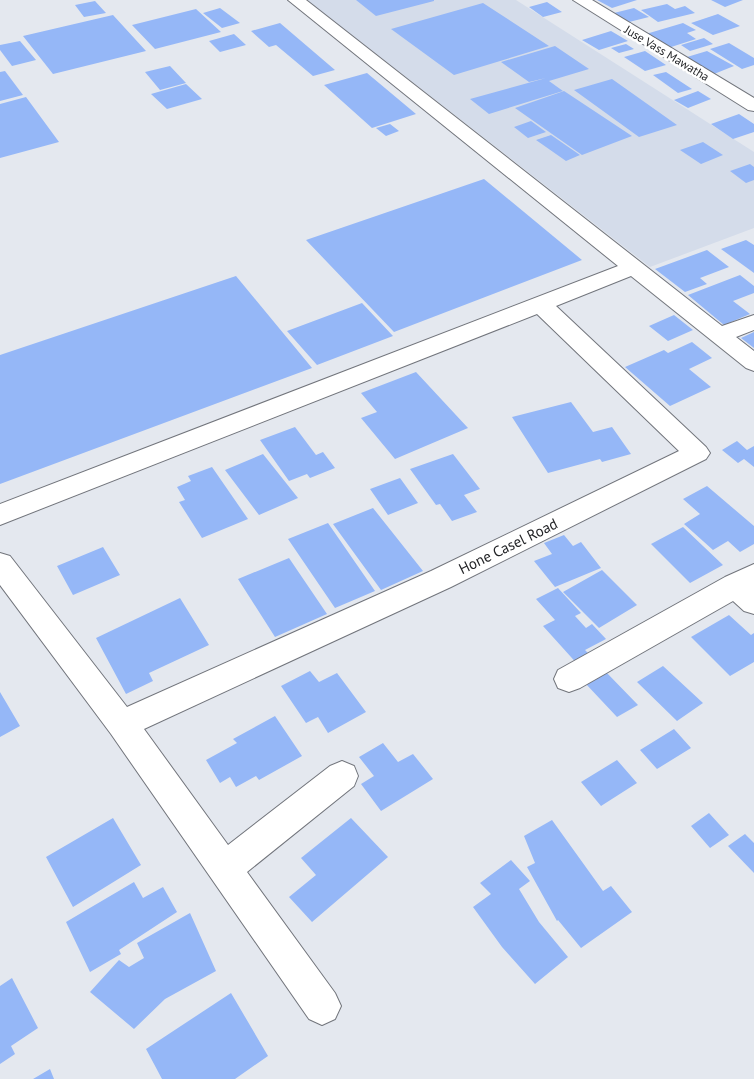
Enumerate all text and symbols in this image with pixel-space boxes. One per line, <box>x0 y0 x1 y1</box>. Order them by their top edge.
street label: Juse Vass Mawatha <box>621 21 712 84</box>
street label: Hone Casel Road <box>455 514 561 578</box>

